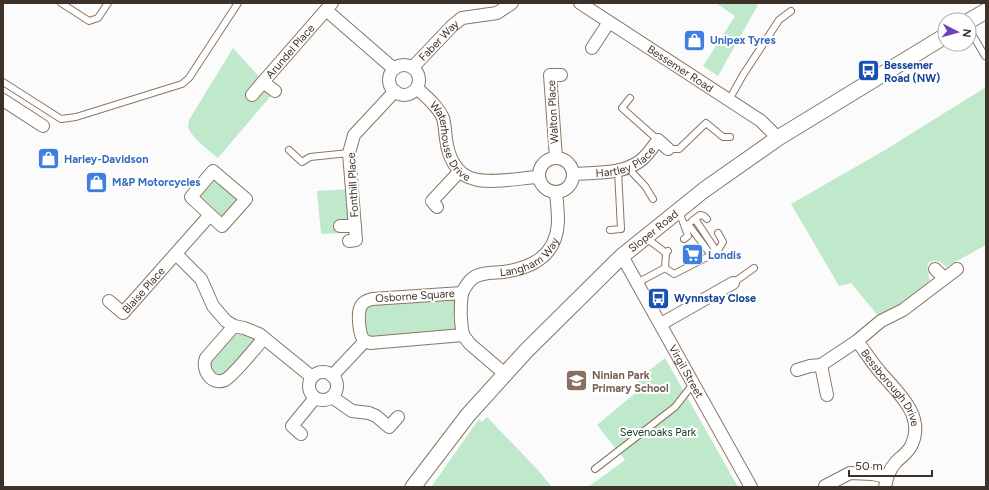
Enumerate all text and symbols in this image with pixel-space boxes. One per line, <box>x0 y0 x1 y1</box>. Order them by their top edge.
north arrow <box>937 12 977 52</box>
street label: Faber Way <box>416 17 461 63</box>
street label: Arundel Place <box>263 21 317 81</box>
shop icon: Unipex Tyres <box>682 27 708 53</box>
text: N <box>960 28 973 38</box>
place label: Unipex Tyres <box>710 34 776 47</box>
street label: Bessemer Road <box>645 42 716 95</box>
bus stop icon: Bessemer Road (NW) <box>855 58 881 84</box>
place label: Bessemer Road (NW) <box>884 59 940 85</box>
street label: Walton Place <box>545 80 561 144</box>
street label: Waterhouse Drive <box>427 98 473 184</box>
street label: Hartley Place <box>595 144 658 179</box>
shop icon: Harley-Davidson <box>35 146 61 172</box>
street label: Fonthill Place <box>345 152 361 218</box>
place label: Harley-Davidson <box>64 153 148 166</box>
shop icon: M&P Motorcycles <box>83 169 109 195</box>
place label: M&P Motorcycles <box>112 176 200 189</box>
street label: Sloper Road <box>626 207 681 255</box>
street label: Langham Way <box>499 235 561 279</box>
supermarket icon: Londis <box>679 242 705 268</box>
place label: Londis <box>708 249 741 262</box>
street label: Blaise Place <box>119 264 167 316</box>
bus stop icon: Wynnstay Close <box>645 285 671 311</box>
street label: Osborne Square <box>375 287 455 305</box>
place label: Wynnstay Close <box>674 292 756 305</box>
street label: Virgil Street <box>666 342 706 400</box>
street label: Bessborough Drive <box>859 346 922 427</box>
school or university icon: Ninian Park Primary School <box>563 368 589 394</box>
place label: Ninian Park Primary School <box>592 369 669 395</box>
park label: Sevenoaks Park <box>620 426 697 439</box>
scale bar <box>849 452 932 478</box>
text: 50 m <box>855 459 883 473</box>

